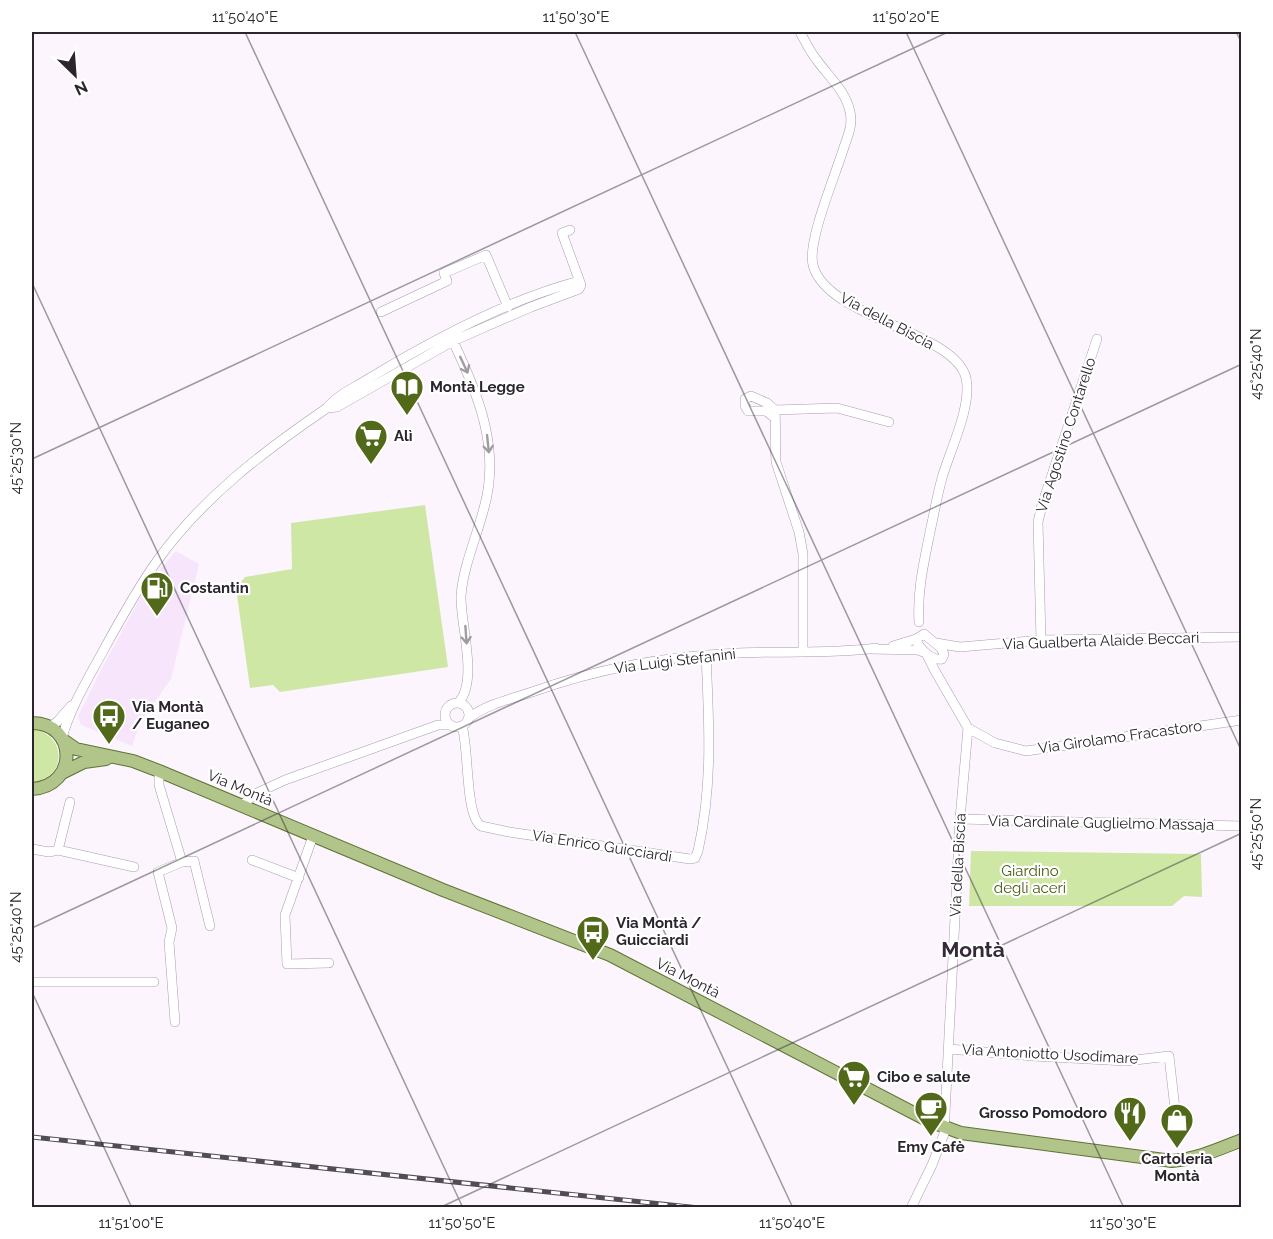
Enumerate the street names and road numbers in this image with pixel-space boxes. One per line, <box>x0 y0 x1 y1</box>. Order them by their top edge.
street label: Via della Biscia <box>837 289 937 353</box>
street label: Via Agostino Contarello <box>1032 355 1100 515</box>
street label: Via Gualberta Alaide Beccari <box>1002 629 1200 653</box>
street label: Via Luigi Stefanini <box>613 645 737 677</box>
street label: Via Girolamo Fracastoro <box>1037 717 1203 757</box>
street label: Via Montà <box>205 766 275 810</box>
street label: Via Cardinale Guglielmo Massaja <box>988 812 1214 834</box>
street label: Via della Biscia <box>946 813 970 917</box>
street label: Via Enrico Guicciardi <box>531 826 673 866</box>
street label: Via Montà <box>653 954 723 1002</box>
street label: Via Antoniotto Usodimare <box>961 1040 1139 1068</box>

